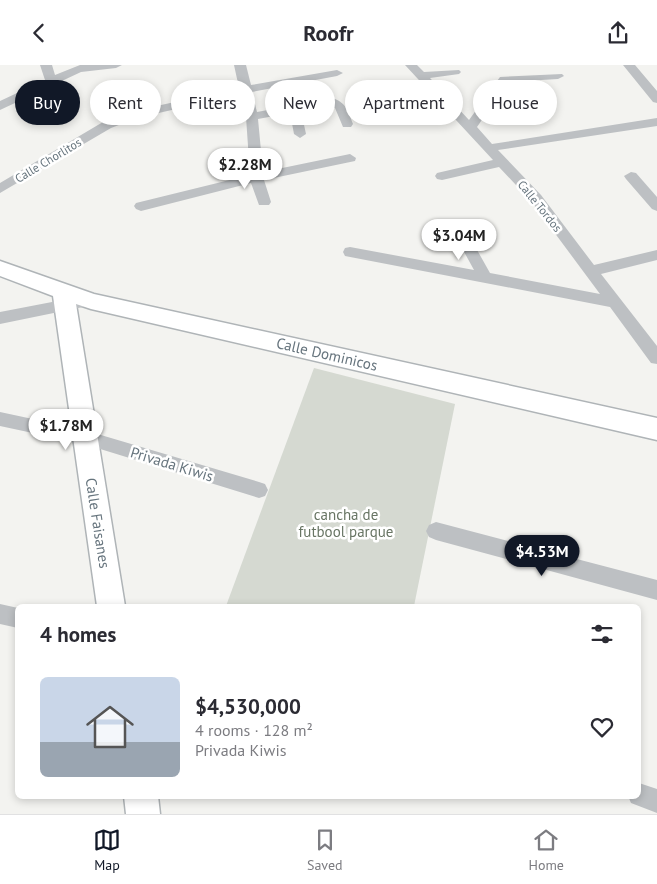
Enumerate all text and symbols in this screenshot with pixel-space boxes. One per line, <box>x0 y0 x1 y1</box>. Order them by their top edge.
icon: back <box>25 19 53 47</box>
text: Roofr <box>303 19 354 47</box>
icon: share <box>604 19 632 47</box>
chip: Buy <box>15 80 80 125</box>
chip: Rent <box>90 80 161 125</box>
chip: Filters <box>171 80 255 125</box>
chip: New <box>265 80 335 125</box>
chip: Apartment <box>345 80 463 125</box>
chip: House <box>473 80 557 125</box>
street label: Calle Chorlitos <box>12 134 84 186</box>
pin: $2.28M <box>204 147 286 190</box>
text: $2.28M <box>218 154 272 174</box>
street label: Calle Tordos <box>515 177 565 235</box>
pin: $3.04M <box>418 219 500 261</box>
text: $3.04M <box>432 225 486 245</box>
street label: Calle Dominicos <box>275 333 379 375</box>
pin: $1.78M <box>25 409 107 451</box>
text: $1.78M <box>39 415 93 435</box>
street label: Privada Kiwis <box>128 442 216 486</box>
street label: Calle Faisanes <box>81 476 115 570</box>
park label: cancha de futbool parque <box>299 505 393 541</box>
pin: $4.53M <box>501 535 583 577</box>
text: $4.53M <box>515 541 569 561</box>
icon: filters <box>588 620 616 648</box>
text: 4 homes <box>40 621 116 648</box>
text: $4,530,000 <box>195 693 301 720</box>
icon: home <box>80 697 140 757</box>
icon: heart <box>588 713 616 741</box>
text: 4 rooms · 128 m² <box>195 720 313 740</box>
text: Privada Kiwis <box>195 740 286 760</box>
tab: Map <box>93 826 121 874</box>
tab: Saved <box>307 826 343 874</box>
tab: Home <box>529 826 564 874</box>

